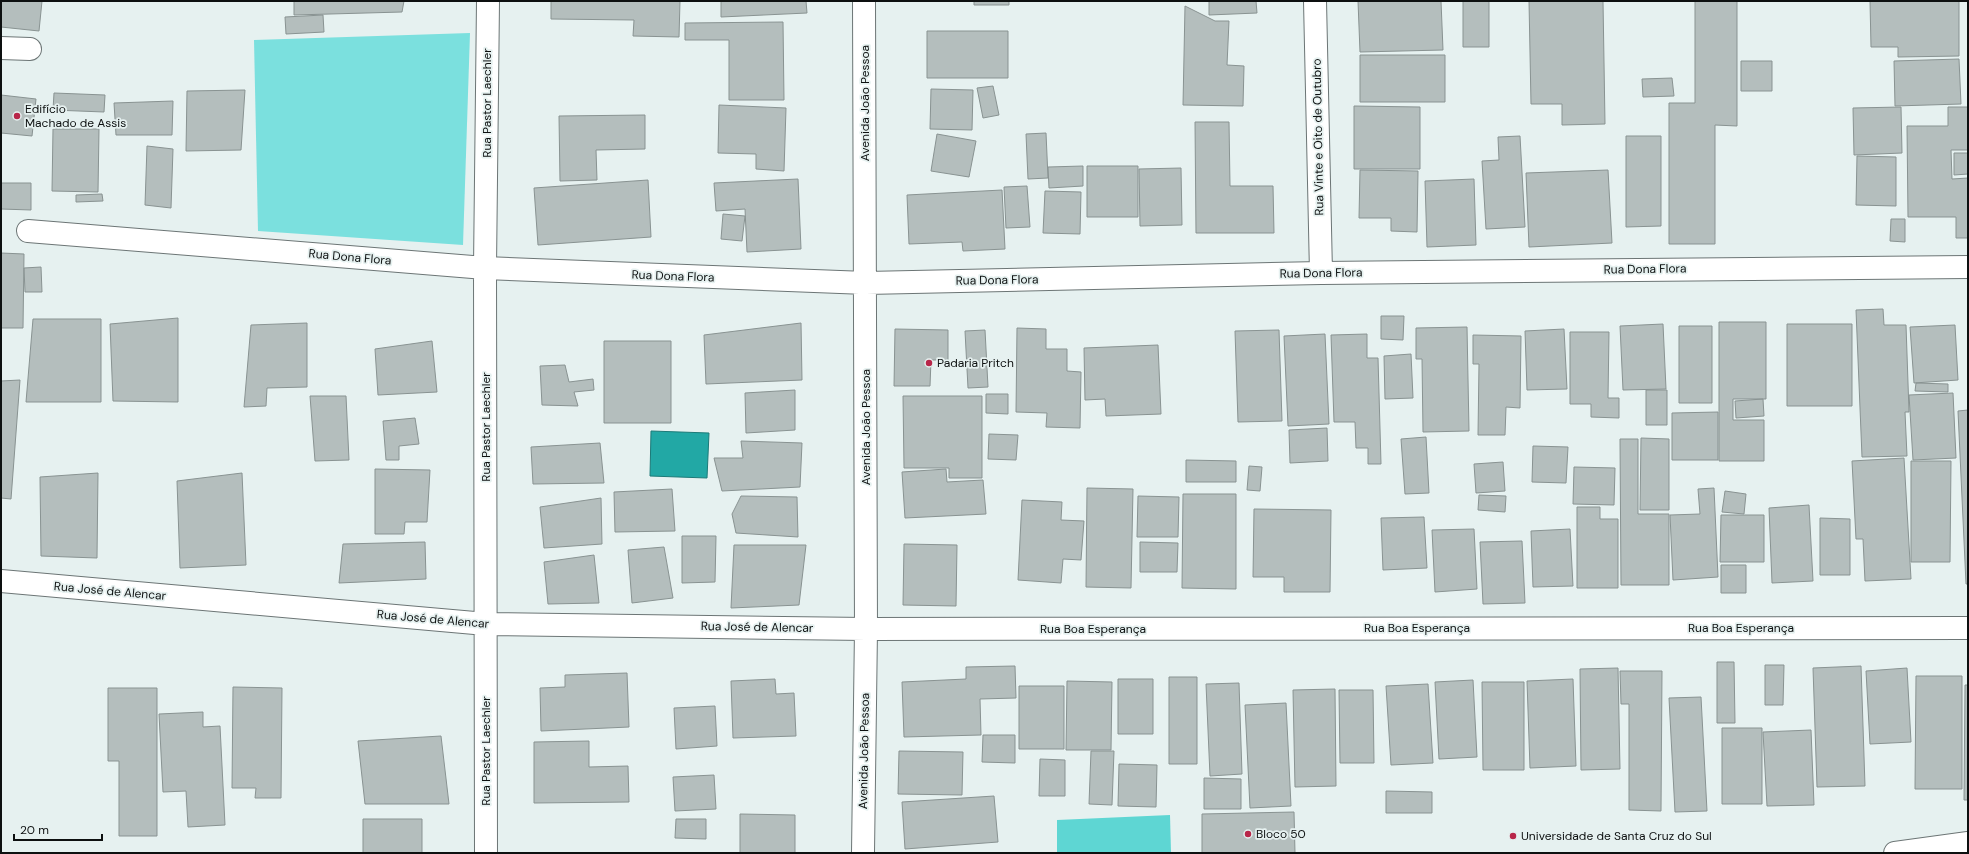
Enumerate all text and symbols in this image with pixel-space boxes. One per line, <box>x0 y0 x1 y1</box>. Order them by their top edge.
street label: Avenida João Pessoa <box>857 45 873 161</box>
street label: Rua Pastor Laechler <box>479 48 495 158</box>
street label: Rua Vinte e Oito de Outubro <box>1309 58 1327 216</box>
place label: Edifício Machado de Assis <box>25 101 126 131</box>
marker: Edifício Machado de Assis <box>12 111 22 121</box>
street label: Rua Dona Flora <box>308 245 392 269</box>
street label: Rua Dona Flora <box>1603 260 1687 278</box>
street label: Rua Dona Flora <box>1279 264 1363 282</box>
street label: Rua Dona Flora <box>631 267 715 285</box>
street label: Rua Dona Flora <box>955 271 1039 289</box>
place label: Padaria Pritch <box>937 355 1014 371</box>
marker: Padaria Pritch <box>924 358 934 368</box>
street label: Avenida João Pessoa <box>858 369 874 485</box>
street label: Rua Pastor Laechler <box>478 372 494 482</box>
street label: Rua José de Alencar <box>53 578 167 604</box>
street label: Rua José de Alencar <box>376 606 490 632</box>
street label: Rua José de Alencar <box>701 618 814 636</box>
street label: Rua Boa Esperança <box>1364 620 1470 636</box>
street label: Rua Boa Esperança <box>1688 620 1794 636</box>
street label: Rua Boa Esperança <box>1040 621 1146 637</box>
street label: Avenida João Pessoa <box>855 693 873 809</box>
street label: Rua Pastor Laechler <box>478 696 494 806</box>
scale bar <box>14 816 102 842</box>
text: 20 m <box>20 822 49 838</box>
place label: Bloco 50 <box>1256 826 1306 842</box>
place label: Universidade de Santa Cruz do Sul <box>1521 828 1712 844</box>
marker: Bloco 50 <box>1243 829 1253 839</box>
marker: Universidade de Santa Cruz do Sul <box>1508 831 1518 841</box>

